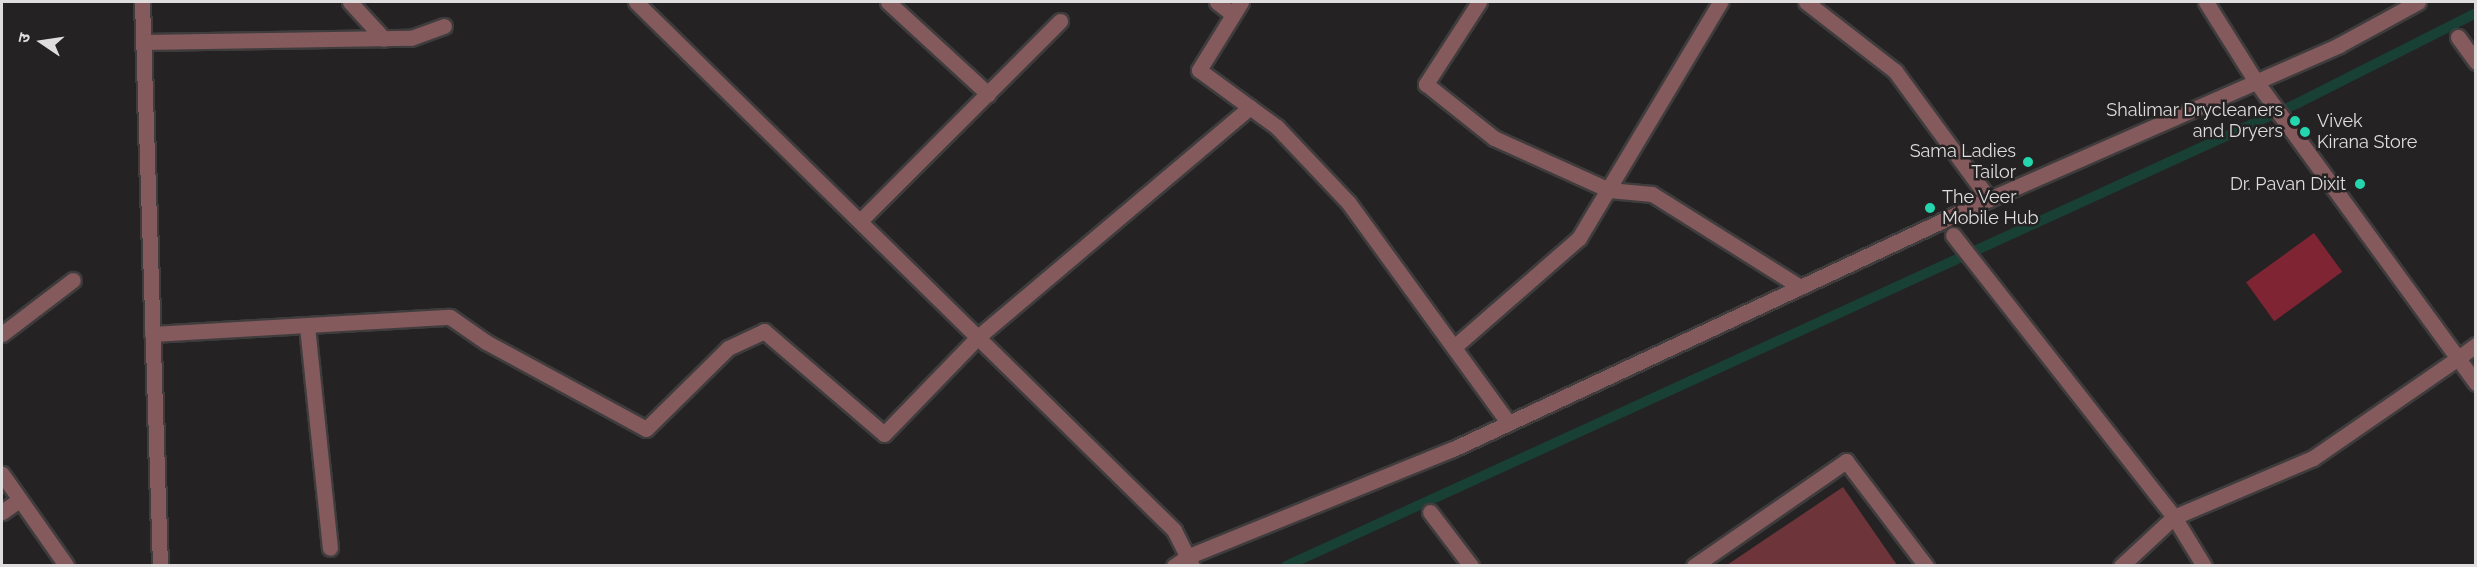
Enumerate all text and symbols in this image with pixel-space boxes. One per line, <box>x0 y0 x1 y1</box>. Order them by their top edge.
north arrow <box>12 12 72 72</box>
text: उ <box>14 31 34 45</box>
place label: Shalimar Drycleaners and Dryers <box>2106 100 2283 142</box>
place label: Vivek Kirana Store <box>2317 111 2417 154</box>
marker: Shalimar Drycleaners and Dryers <box>2288 114 2302 128</box>
marker: Vivek Kirana Store <box>2298 125 2312 139</box>
place label: Sama Ladies Tailor <box>1910 141 2016 184</box>
marker: Sama Ladies Tailor <box>2021 155 2035 169</box>
place label: Dr. Pavan Dixit <box>2230 173 2346 195</box>
marker: Dr. Pavan Dixit <box>2351 175 2369 193</box>
place label: The Veer Mobile Hub <box>1942 187 2039 230</box>
marker: The Veer Mobile Hub <box>1923 201 1937 215</box>

